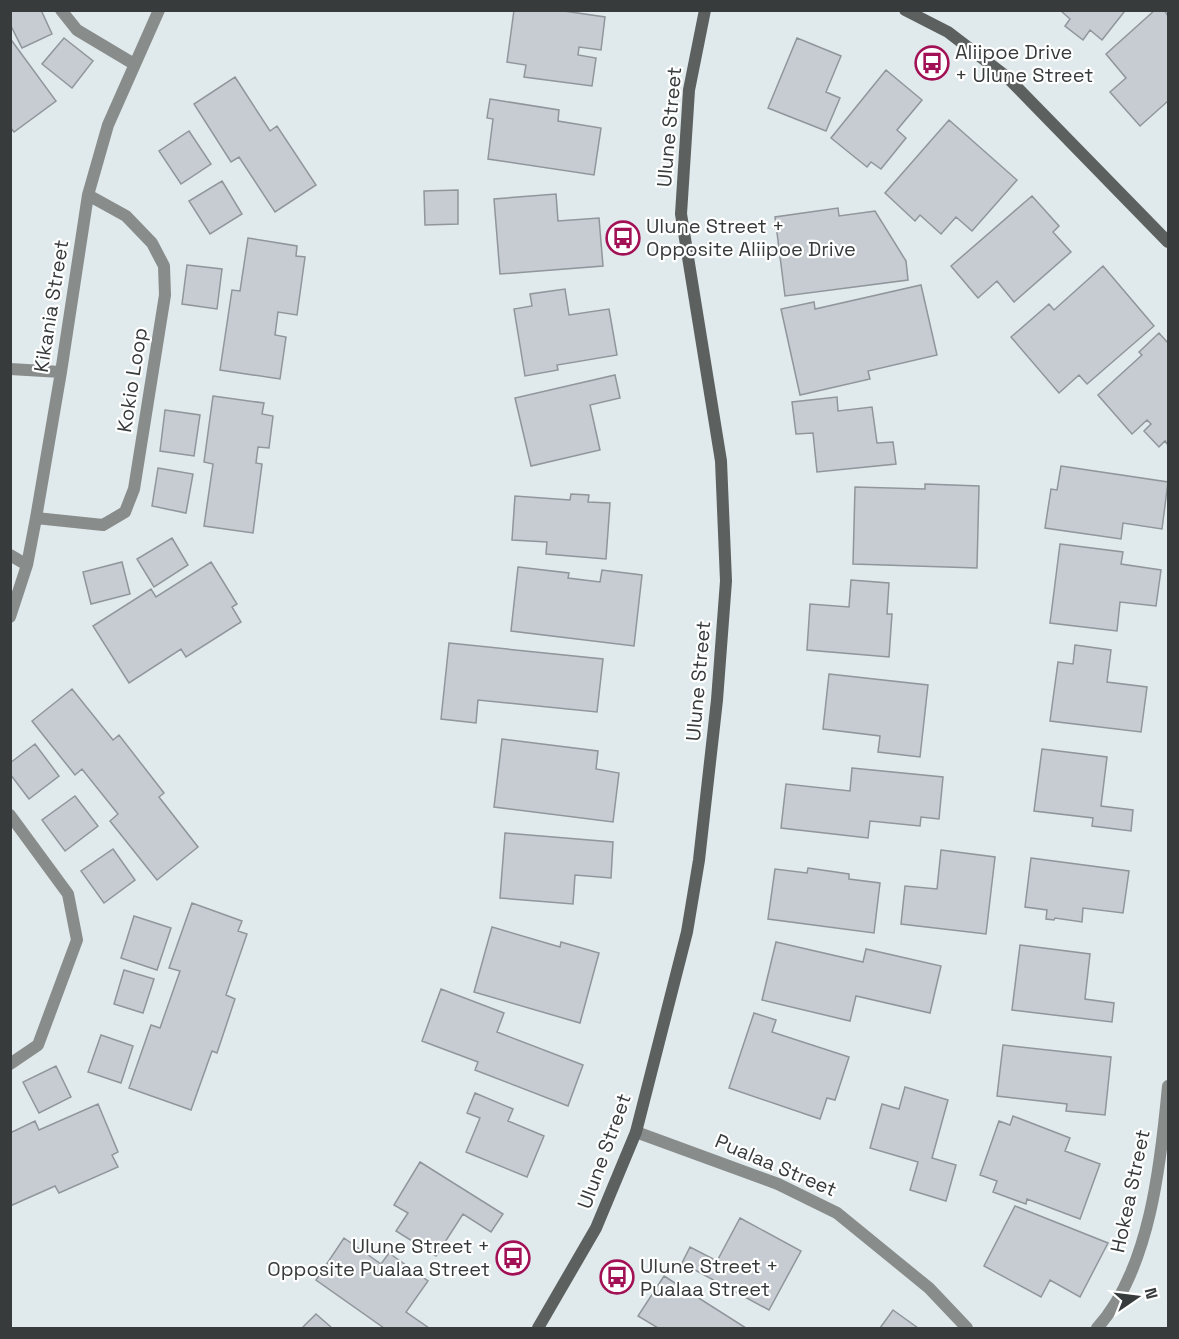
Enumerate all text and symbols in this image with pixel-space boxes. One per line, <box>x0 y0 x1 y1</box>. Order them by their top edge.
place label: Aliipoe Drive + Ulune Street <box>955 39 1093 88</box>
bus stop icon: Aliipoe Drive + Ulune Street <box>914 45 950 81</box>
street label: Ulune Street <box>651 66 687 188</box>
place label: Ulune Street + Opposite Aliipoe Drive <box>646 213 856 262</box>
bus stop icon: Ulune Street + Opposite Aliipoe Drive <box>605 220 641 256</box>
street label: Kikania Street <box>28 238 74 374</box>
street label: Kokio Loop <box>111 326 153 434</box>
street label: Ulune Street <box>680 620 716 742</box>
street label: Ulune Street <box>571 1090 637 1212</box>
street label: Hokea Street <box>1104 1127 1156 1255</box>
street label: Pualaa Street <box>711 1128 841 1202</box>
place label: Ulune Street + Opposite Pualaa Street <box>267 1233 490 1282</box>
bus stop icon: Ulune Street + Opposite Pualaa Street <box>495 1240 531 1276</box>
place label: Ulune Street + Pualaa Street <box>640 1253 778 1302</box>
bus stop icon: Ulune Street + Pualaa Street <box>599 1259 635 1295</box>
north arrow <box>1107 1267 1167 1327</box>
text: N <box>1140 1286 1163 1301</box>

